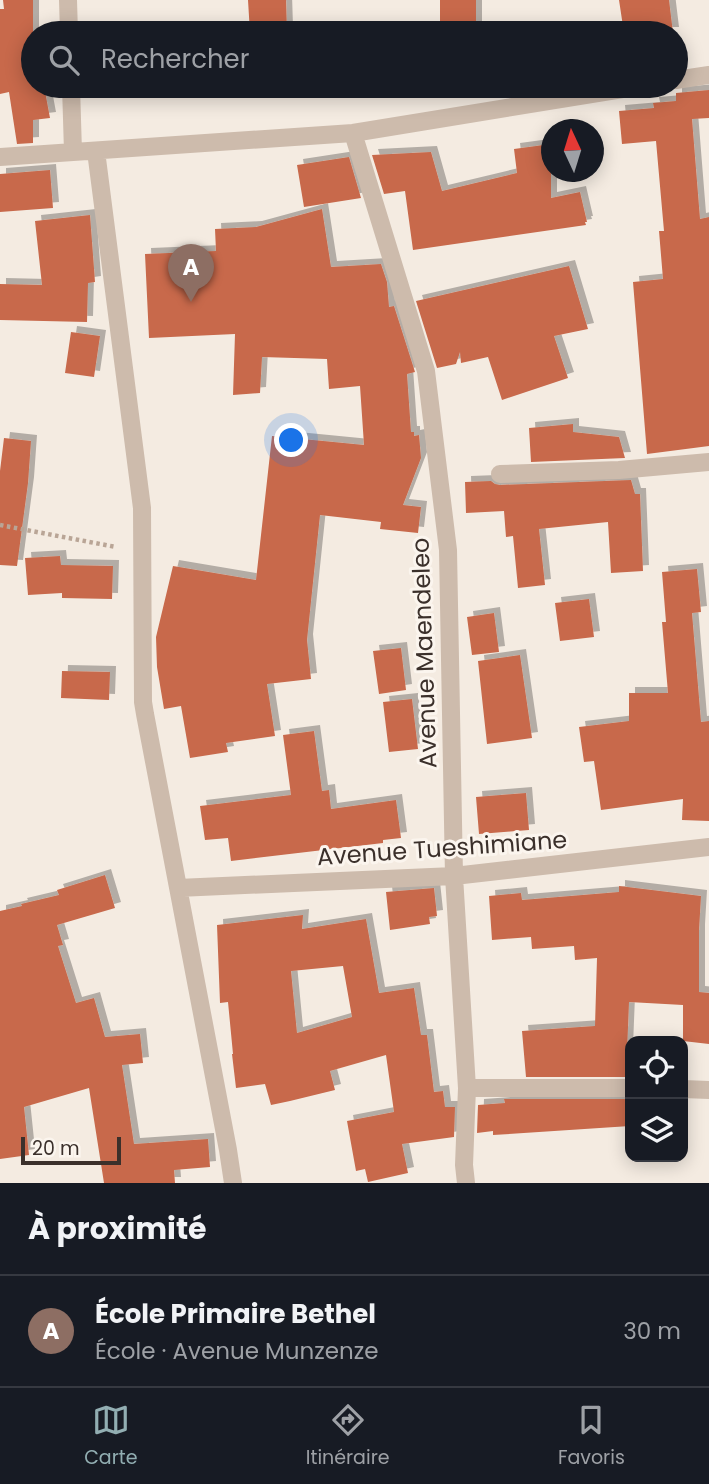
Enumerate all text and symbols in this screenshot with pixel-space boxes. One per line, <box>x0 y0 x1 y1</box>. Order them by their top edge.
search box <box>21 21 688 98</box>
icon: search <box>45 41 83 79</box>
text: Rechercher <box>101 41 249 77</box>
north arrow <box>541 119 604 182</box>
pin: A <box>168 244 214 302</box>
your location <box>274 423 308 457</box>
street label: Avenue Maendeleo <box>403 537 445 769</box>
street label: Avenue Tueshimiane <box>316 823 568 873</box>
map controls <box>625 1036 688 1162</box>
button: locate <box>625 1036 688 1099</box>
button: layers <box>625 1099 688 1162</box>
scale bar <box>21 1134 121 1166</box>
text: 20 m <box>32 1135 80 1162</box>
text: À proximité <box>28 1207 207 1250</box>
text: École Primaire Bethel <box>95 1296 376 1332</box>
text: A <box>43 1315 59 1347</box>
text: 30 m <box>623 1315 681 1347</box>
text: École · Avenue Munzenze <box>95 1335 378 1367</box>
tab: Carte <box>84 1401 137 1472</box>
tab: Itinéraire <box>306 1401 390 1472</box>
tab: Favoris <box>558 1401 625 1472</box>

